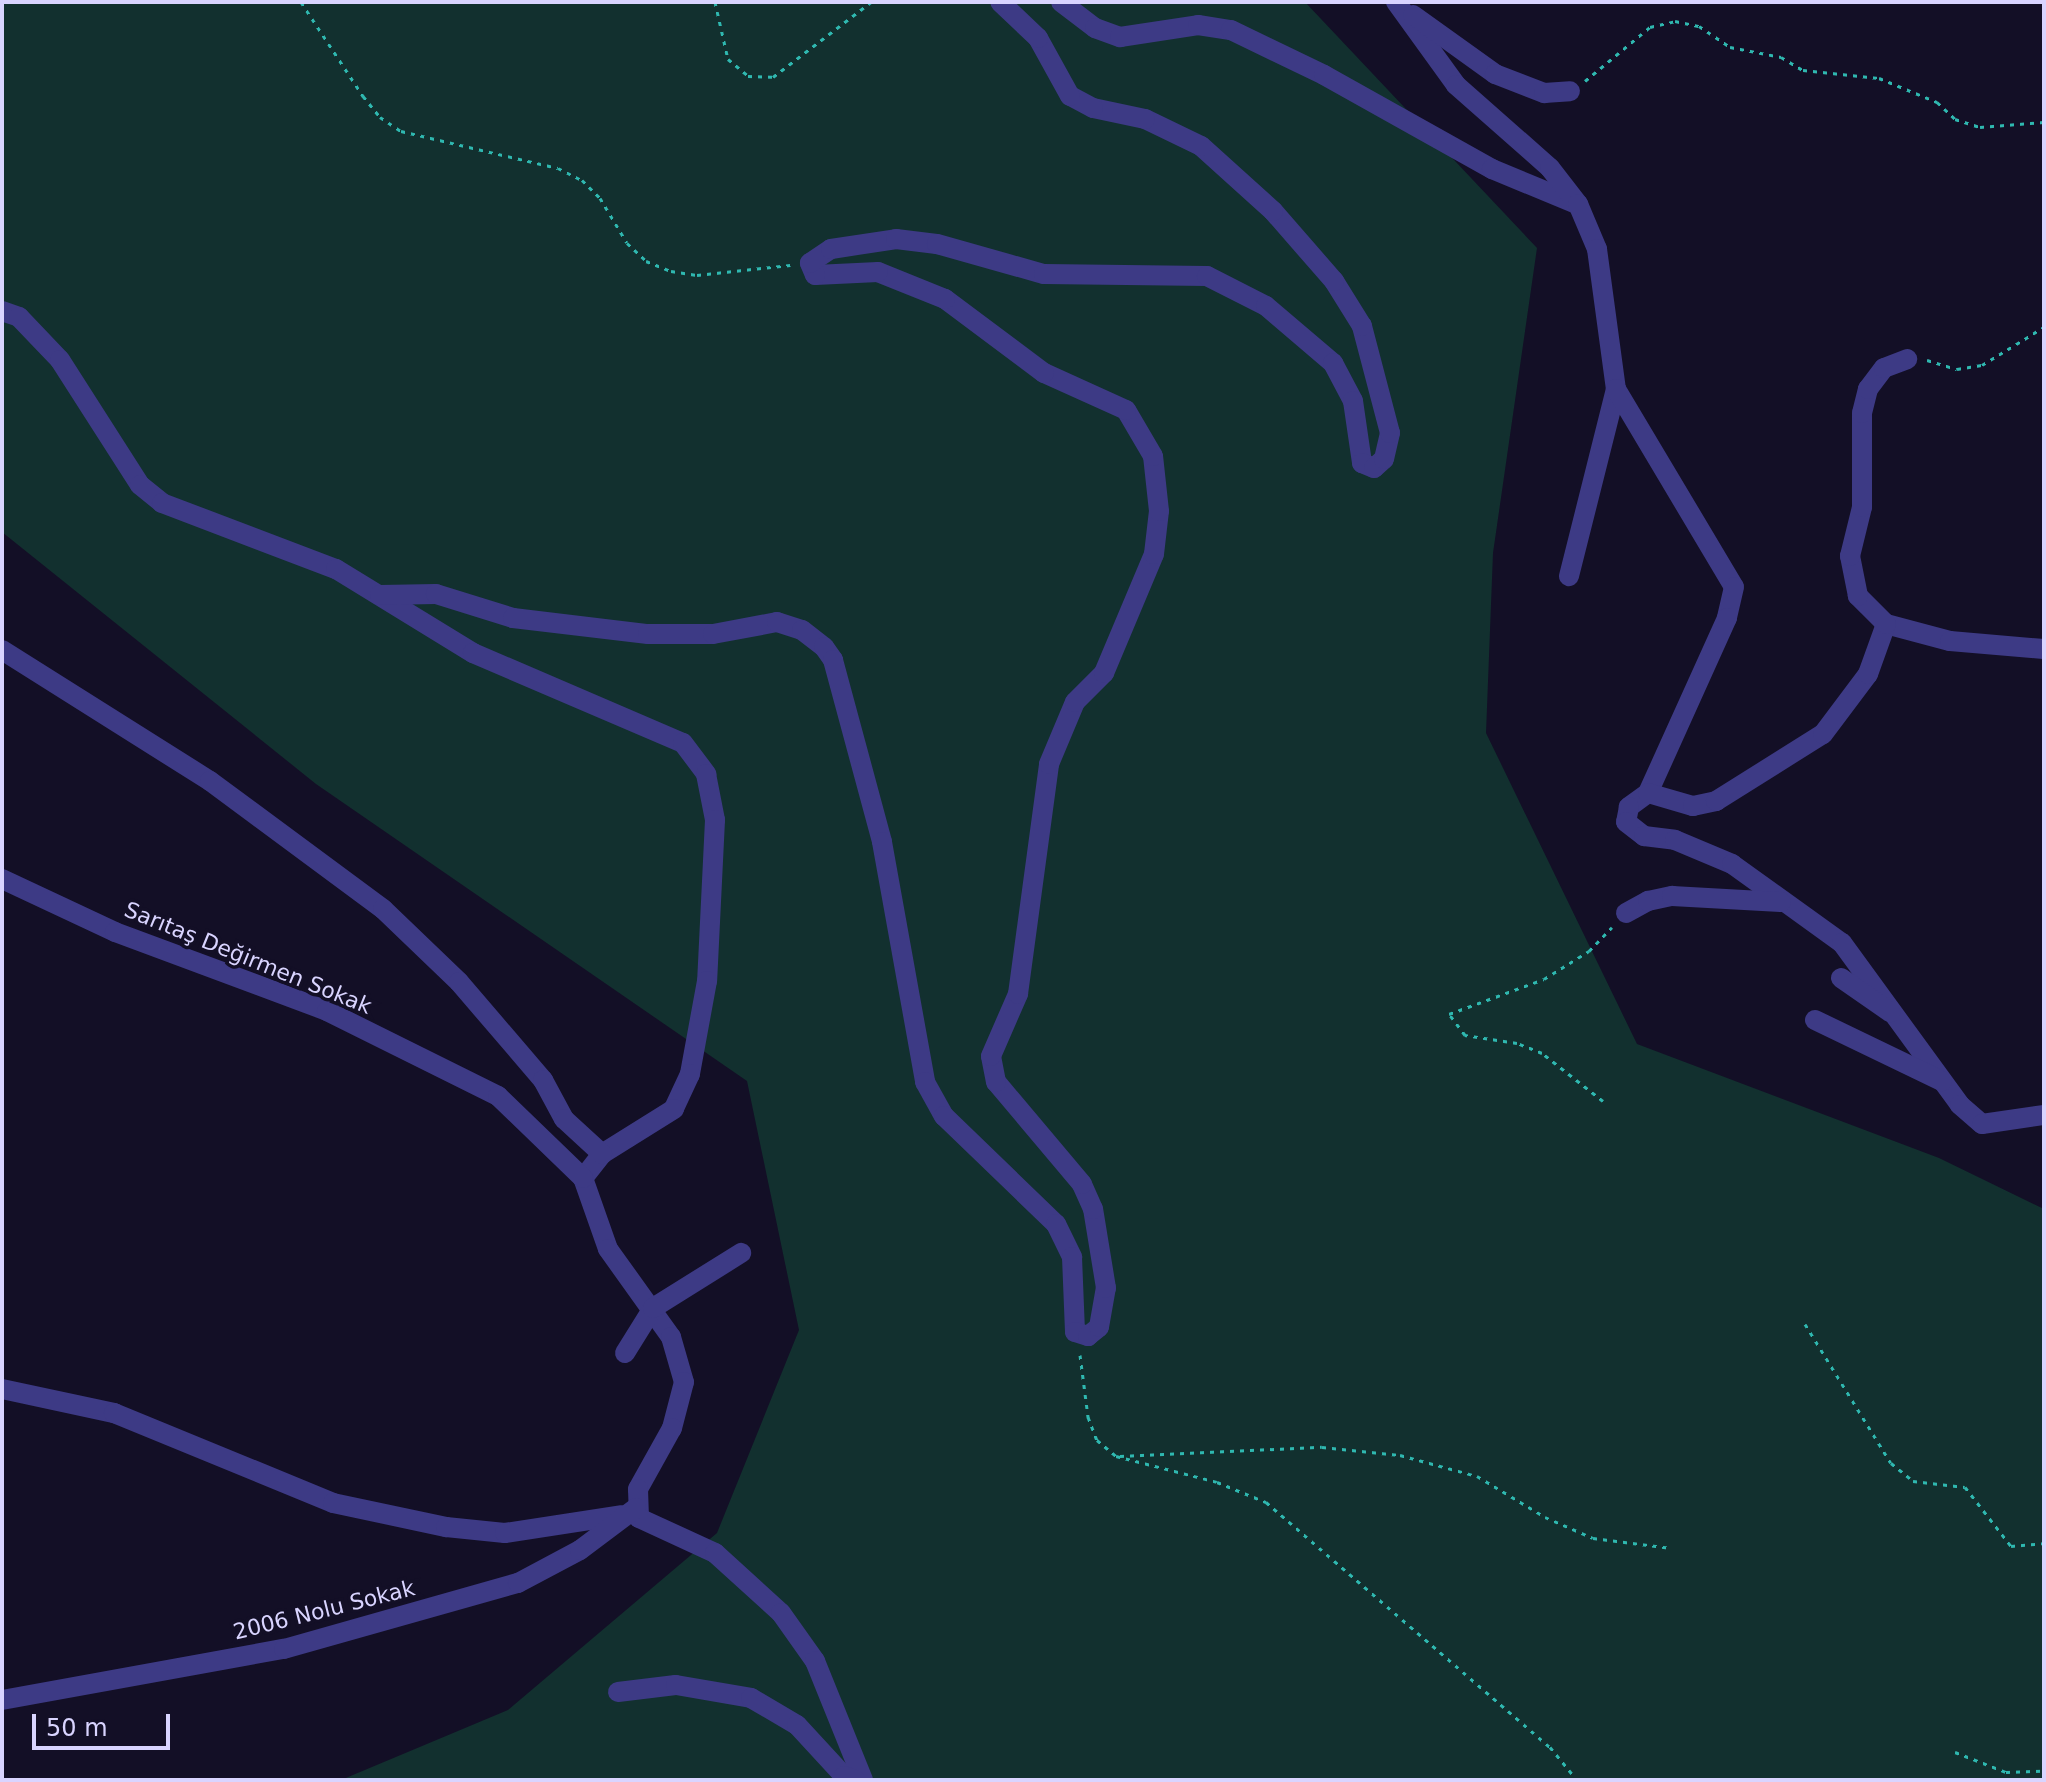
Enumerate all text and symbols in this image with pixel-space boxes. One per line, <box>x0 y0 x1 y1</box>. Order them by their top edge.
street label: Sarıtaş Değirmen Sokak <box>121 896 375 1020</box>
street label: 2006 Nolu Sokak <box>231 1575 417 1645</box>
scale bar <box>36 1698 174 1748</box>
text: 50 m <box>46 1714 108 1742</box>

